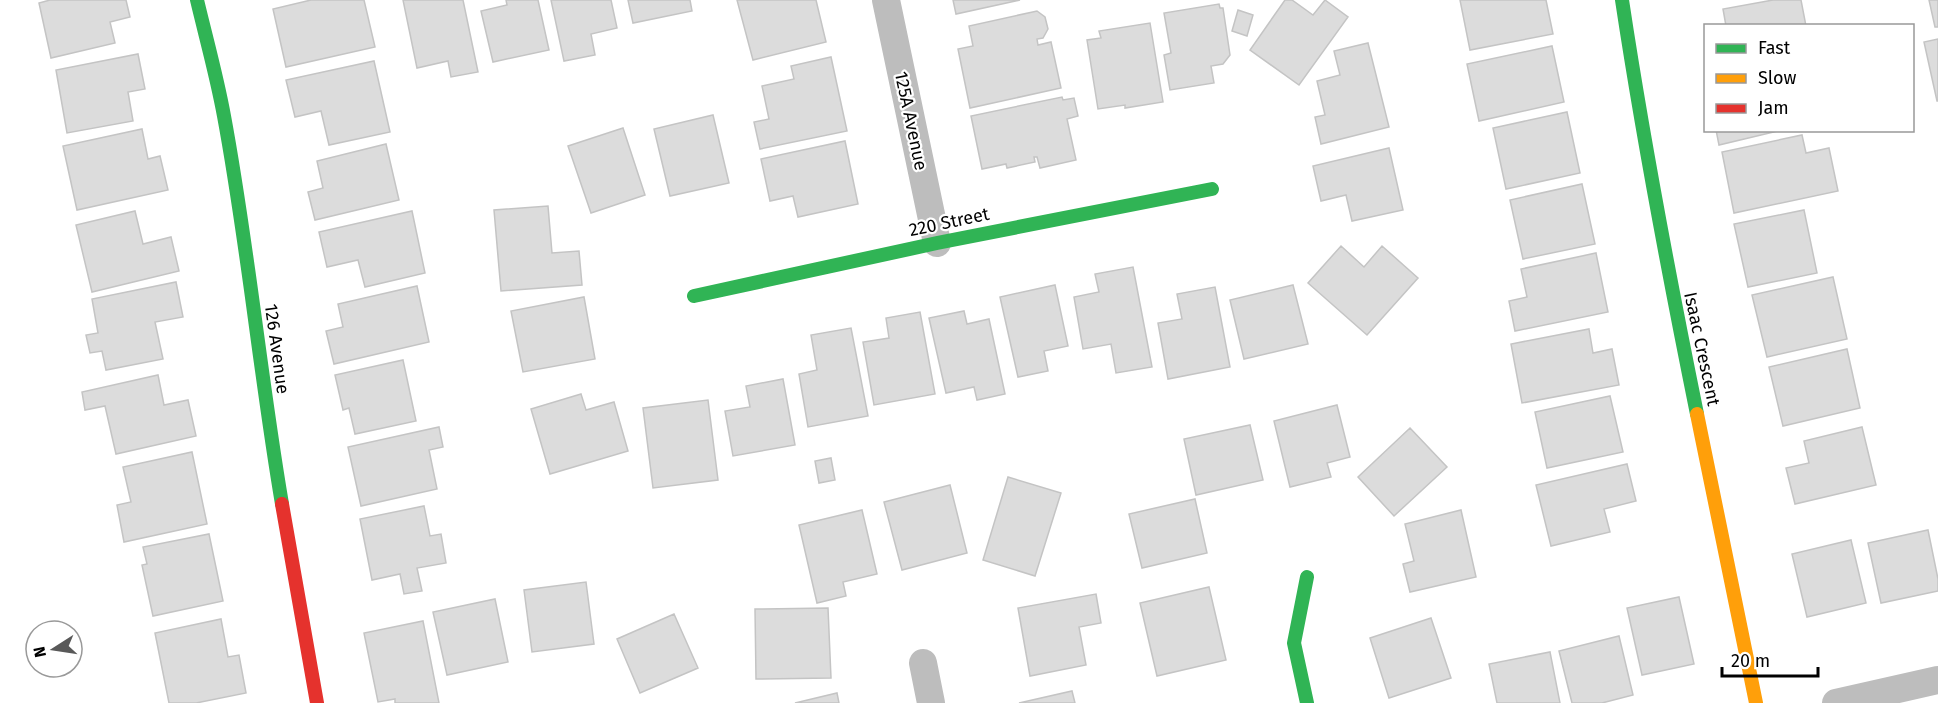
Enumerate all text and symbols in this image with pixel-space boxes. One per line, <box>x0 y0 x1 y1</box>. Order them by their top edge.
legend <box>1704 24 1914 132</box>
text: Fast <box>1758 37 1791 59</box>
text: Slow <box>1758 67 1797 89</box>
street label: 125A Avenue <box>890 70 932 172</box>
text: Jam <box>1758 97 1789 119</box>
street label: 220 Street <box>907 203 992 241</box>
street label: Isaac Crescent <box>1679 290 1725 408</box>
street label: 126 Avenue <box>260 303 294 395</box>
north arrow <box>24 619 84 679</box>
scale bar <box>1722 640 1818 678</box>
text: N <box>29 645 50 659</box>
text: 20 m <box>1731 650 1770 672</box>

